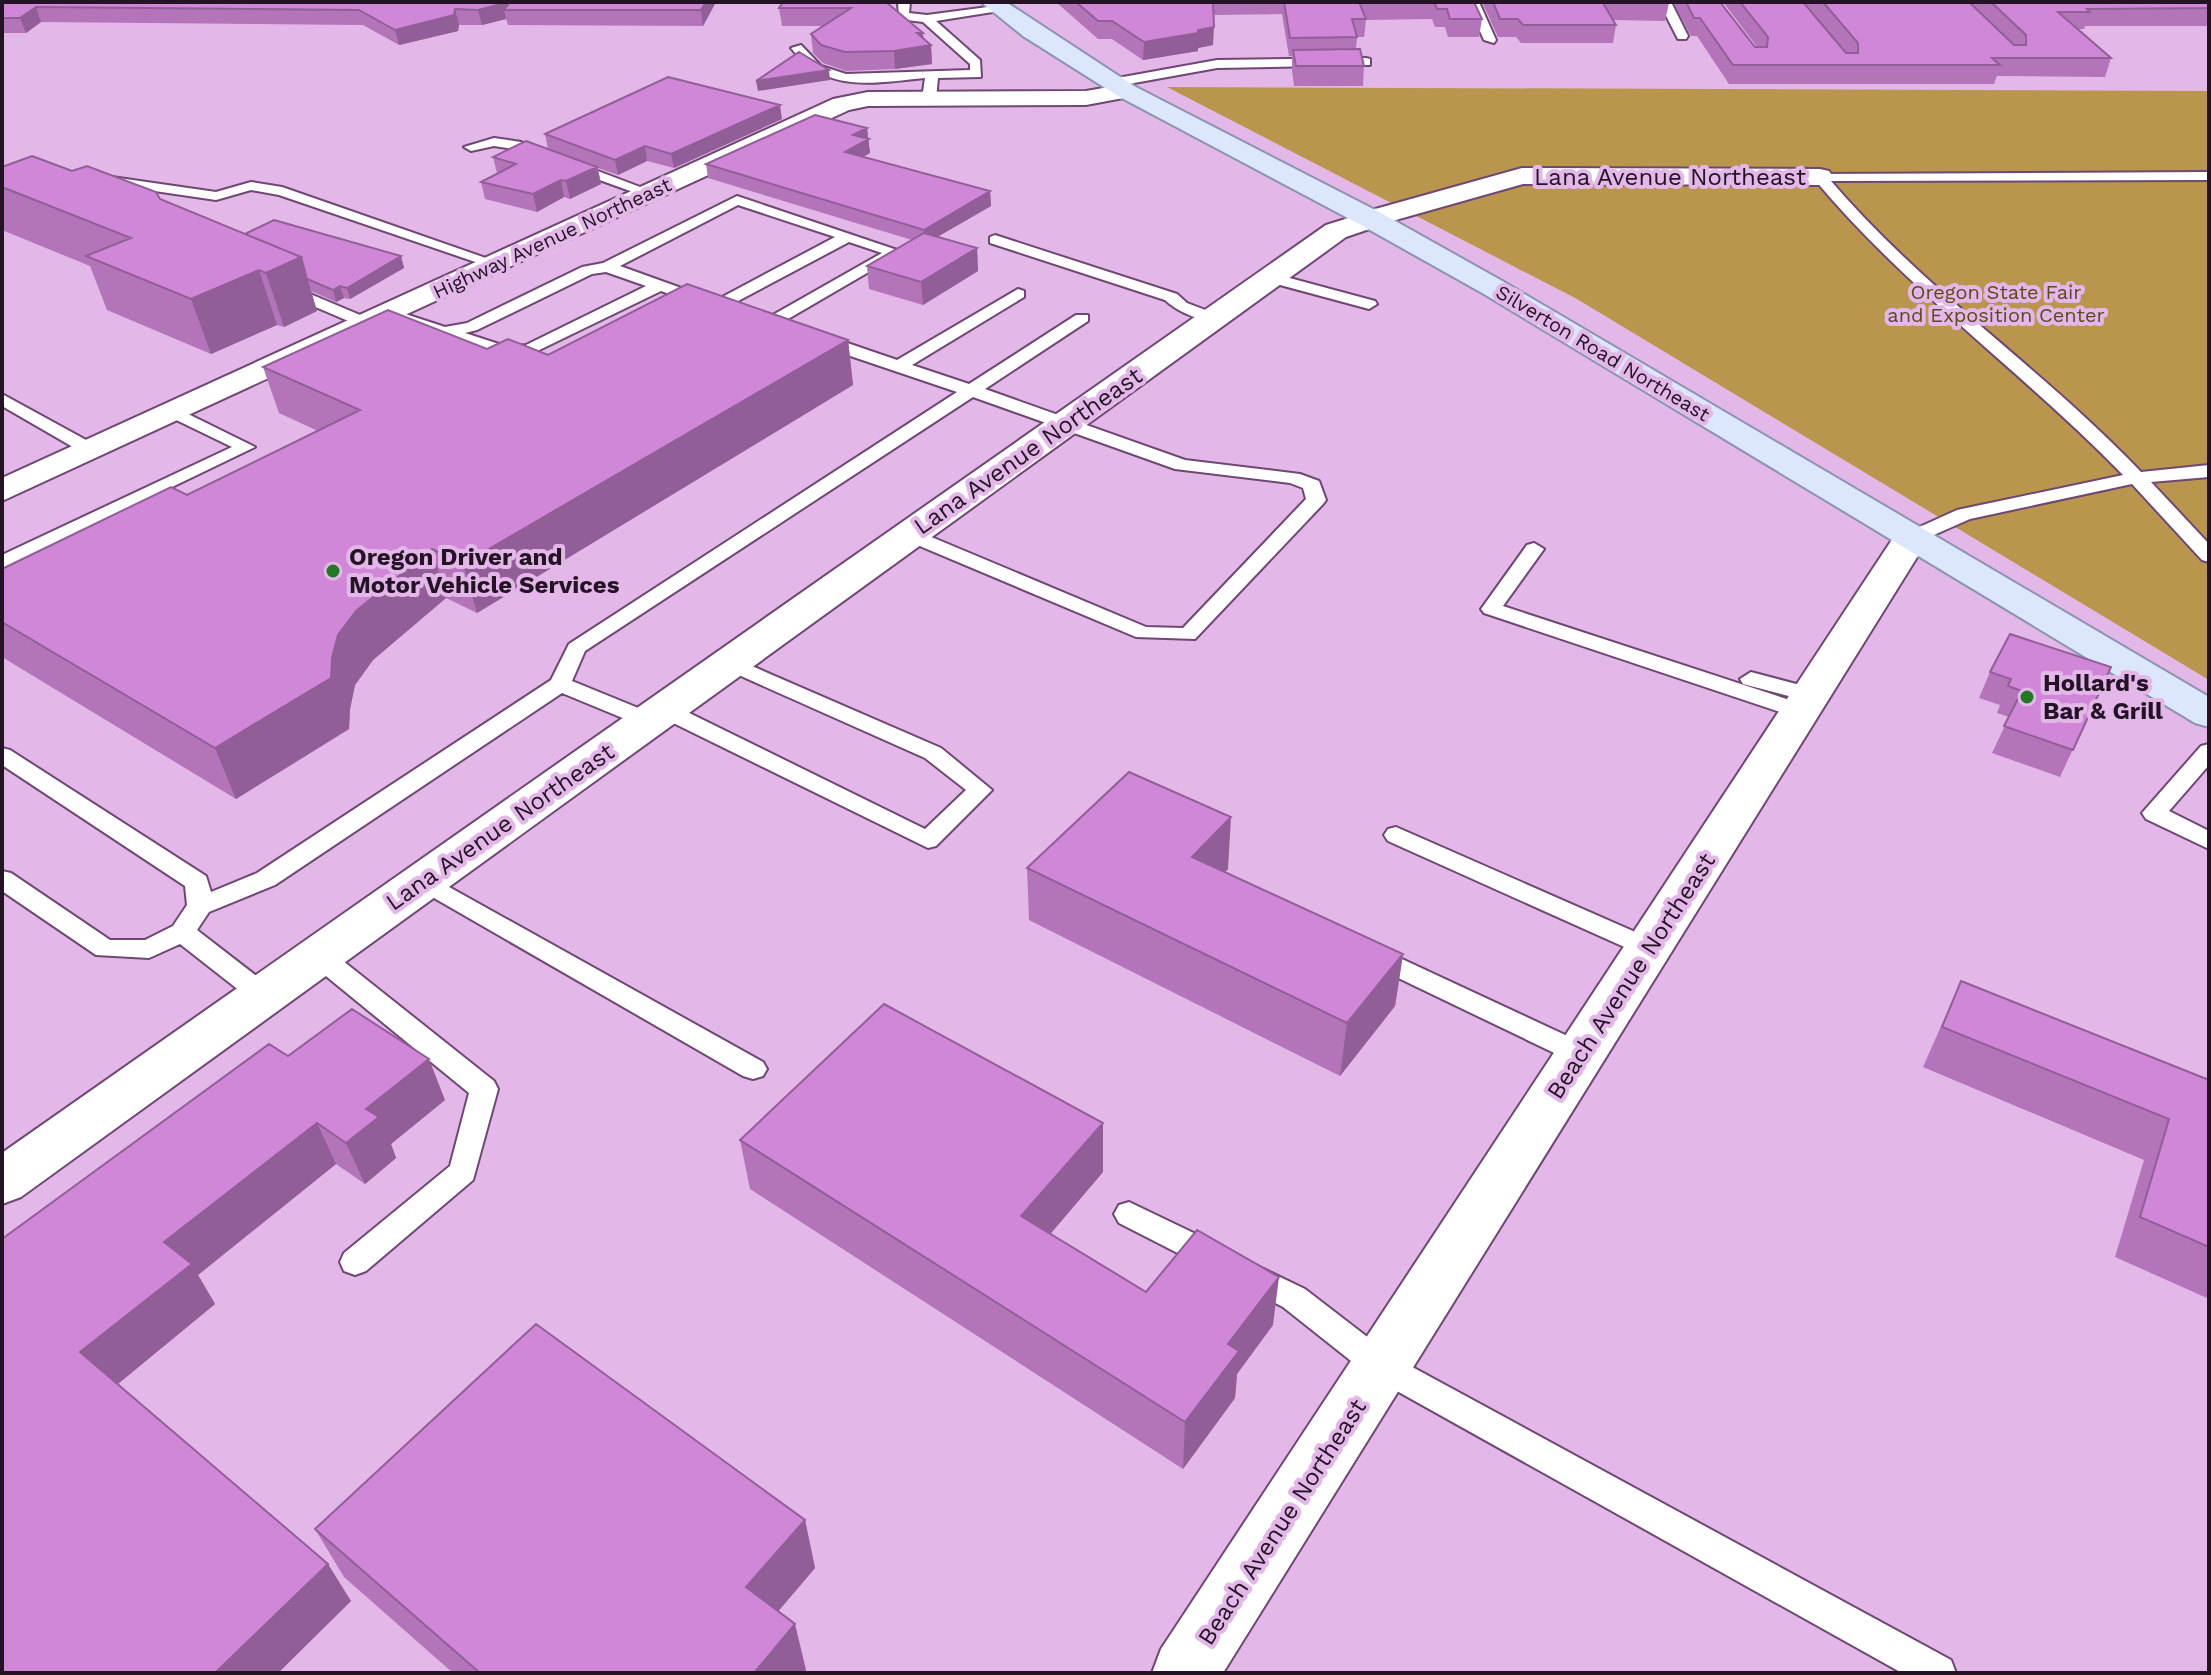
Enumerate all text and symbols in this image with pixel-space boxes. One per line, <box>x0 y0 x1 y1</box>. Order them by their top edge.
street label: Lana Avenue Northeast <box>1534 163 1806 191</box>
street label: Highway Avenue Northeast <box>429 172 676 304</box>
street label: Silverton Road Northeast <box>1492 280 1715 427</box>
park label: Oregon State Fair and Exposition Center <box>1887 280 2105 327</box>
street label: Lana Avenue Northeast <box>909 362 1147 540</box>
place label: Oregon Driver and Motor Vehicle Services <box>349 543 620 599</box>
marker: Oregon Driver and Motor Vehicle Services <box>324 562 342 580</box>
place label: Hollard's Bar & Grill <box>2043 669 2163 725</box>
marker: Hollard's Bar & Grill <box>2018 688 2036 706</box>
street label: Lana Avenue Northeast <box>381 738 619 916</box>
street label: Beach Avenue Northeast <box>1541 848 1721 1104</box>
street label: Beach Avenue Northeast <box>1192 1394 1372 1650</box>

